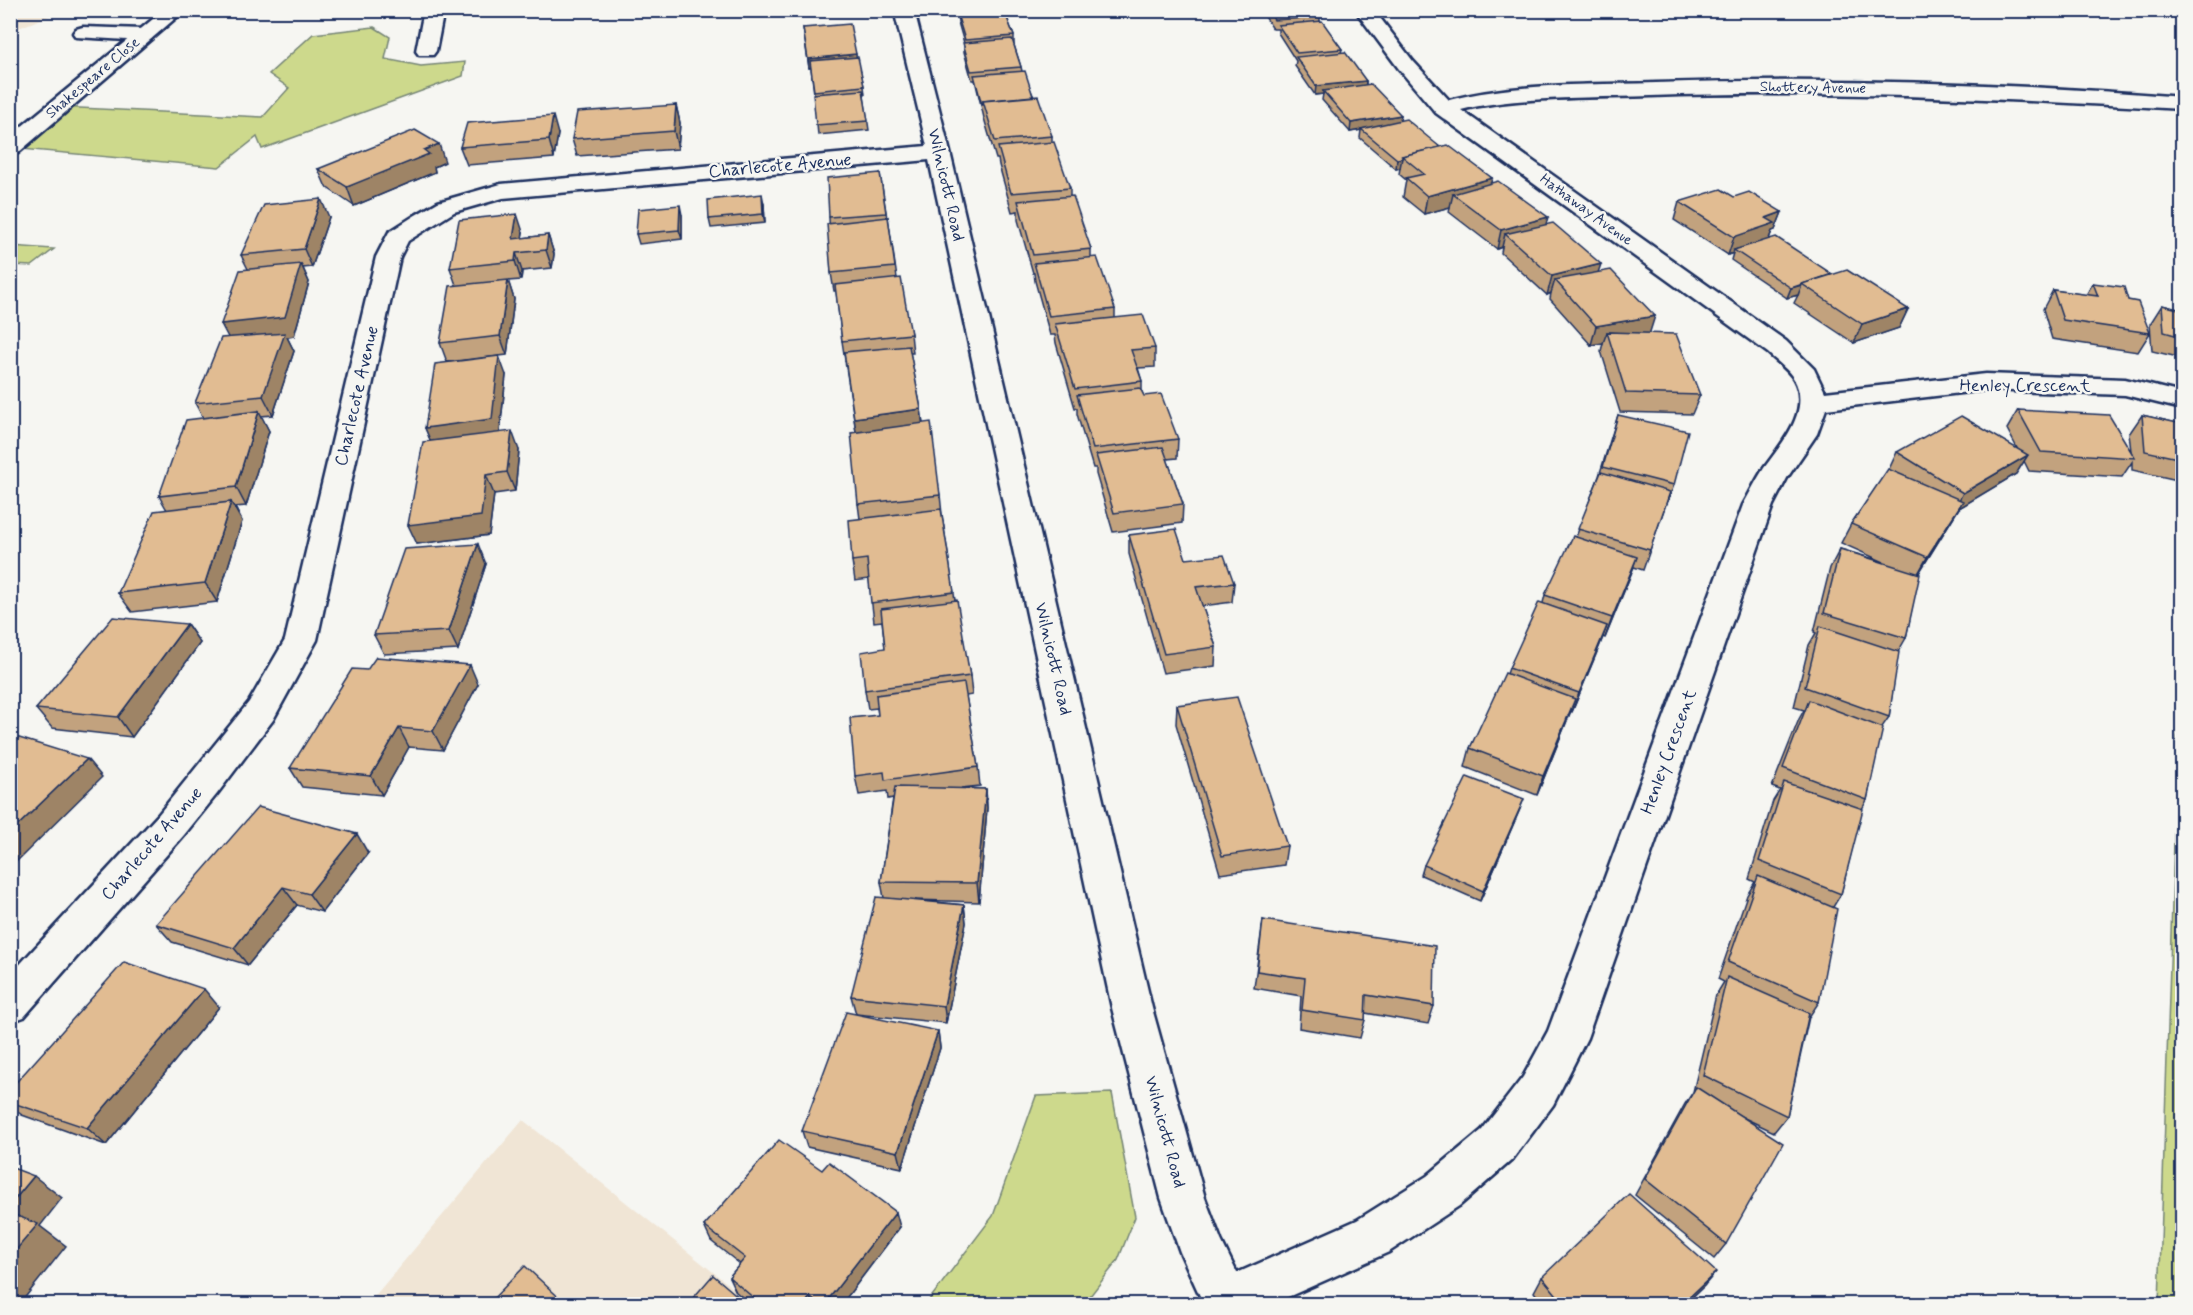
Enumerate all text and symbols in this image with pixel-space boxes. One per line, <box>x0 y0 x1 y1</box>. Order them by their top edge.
street label: Shakespeare Close <box>42 33 144 123</box>
street label: Shottery Avenue <box>1760 77 1866 99</box>
street label: Wilnicott Road <box>921 126 971 244</box>
street label: Charlecote Avenue <box>708 148 852 184</box>
street label: Hathaway Avenue <box>1535 169 1637 251</box>
street label: Charlecote Avenue <box>329 323 385 469</box>
street label: Henley Crescent <box>1959 374 2091 398</box>
street label: Wilnicott Road <box>1028 600 1078 718</box>
street label: Henley Crescent <box>1635 686 1703 818</box>
street label: Charlecote Avenue <box>96 782 208 906</box>
street label: Wilnicott Road <box>1139 1073 1191 1191</box>

